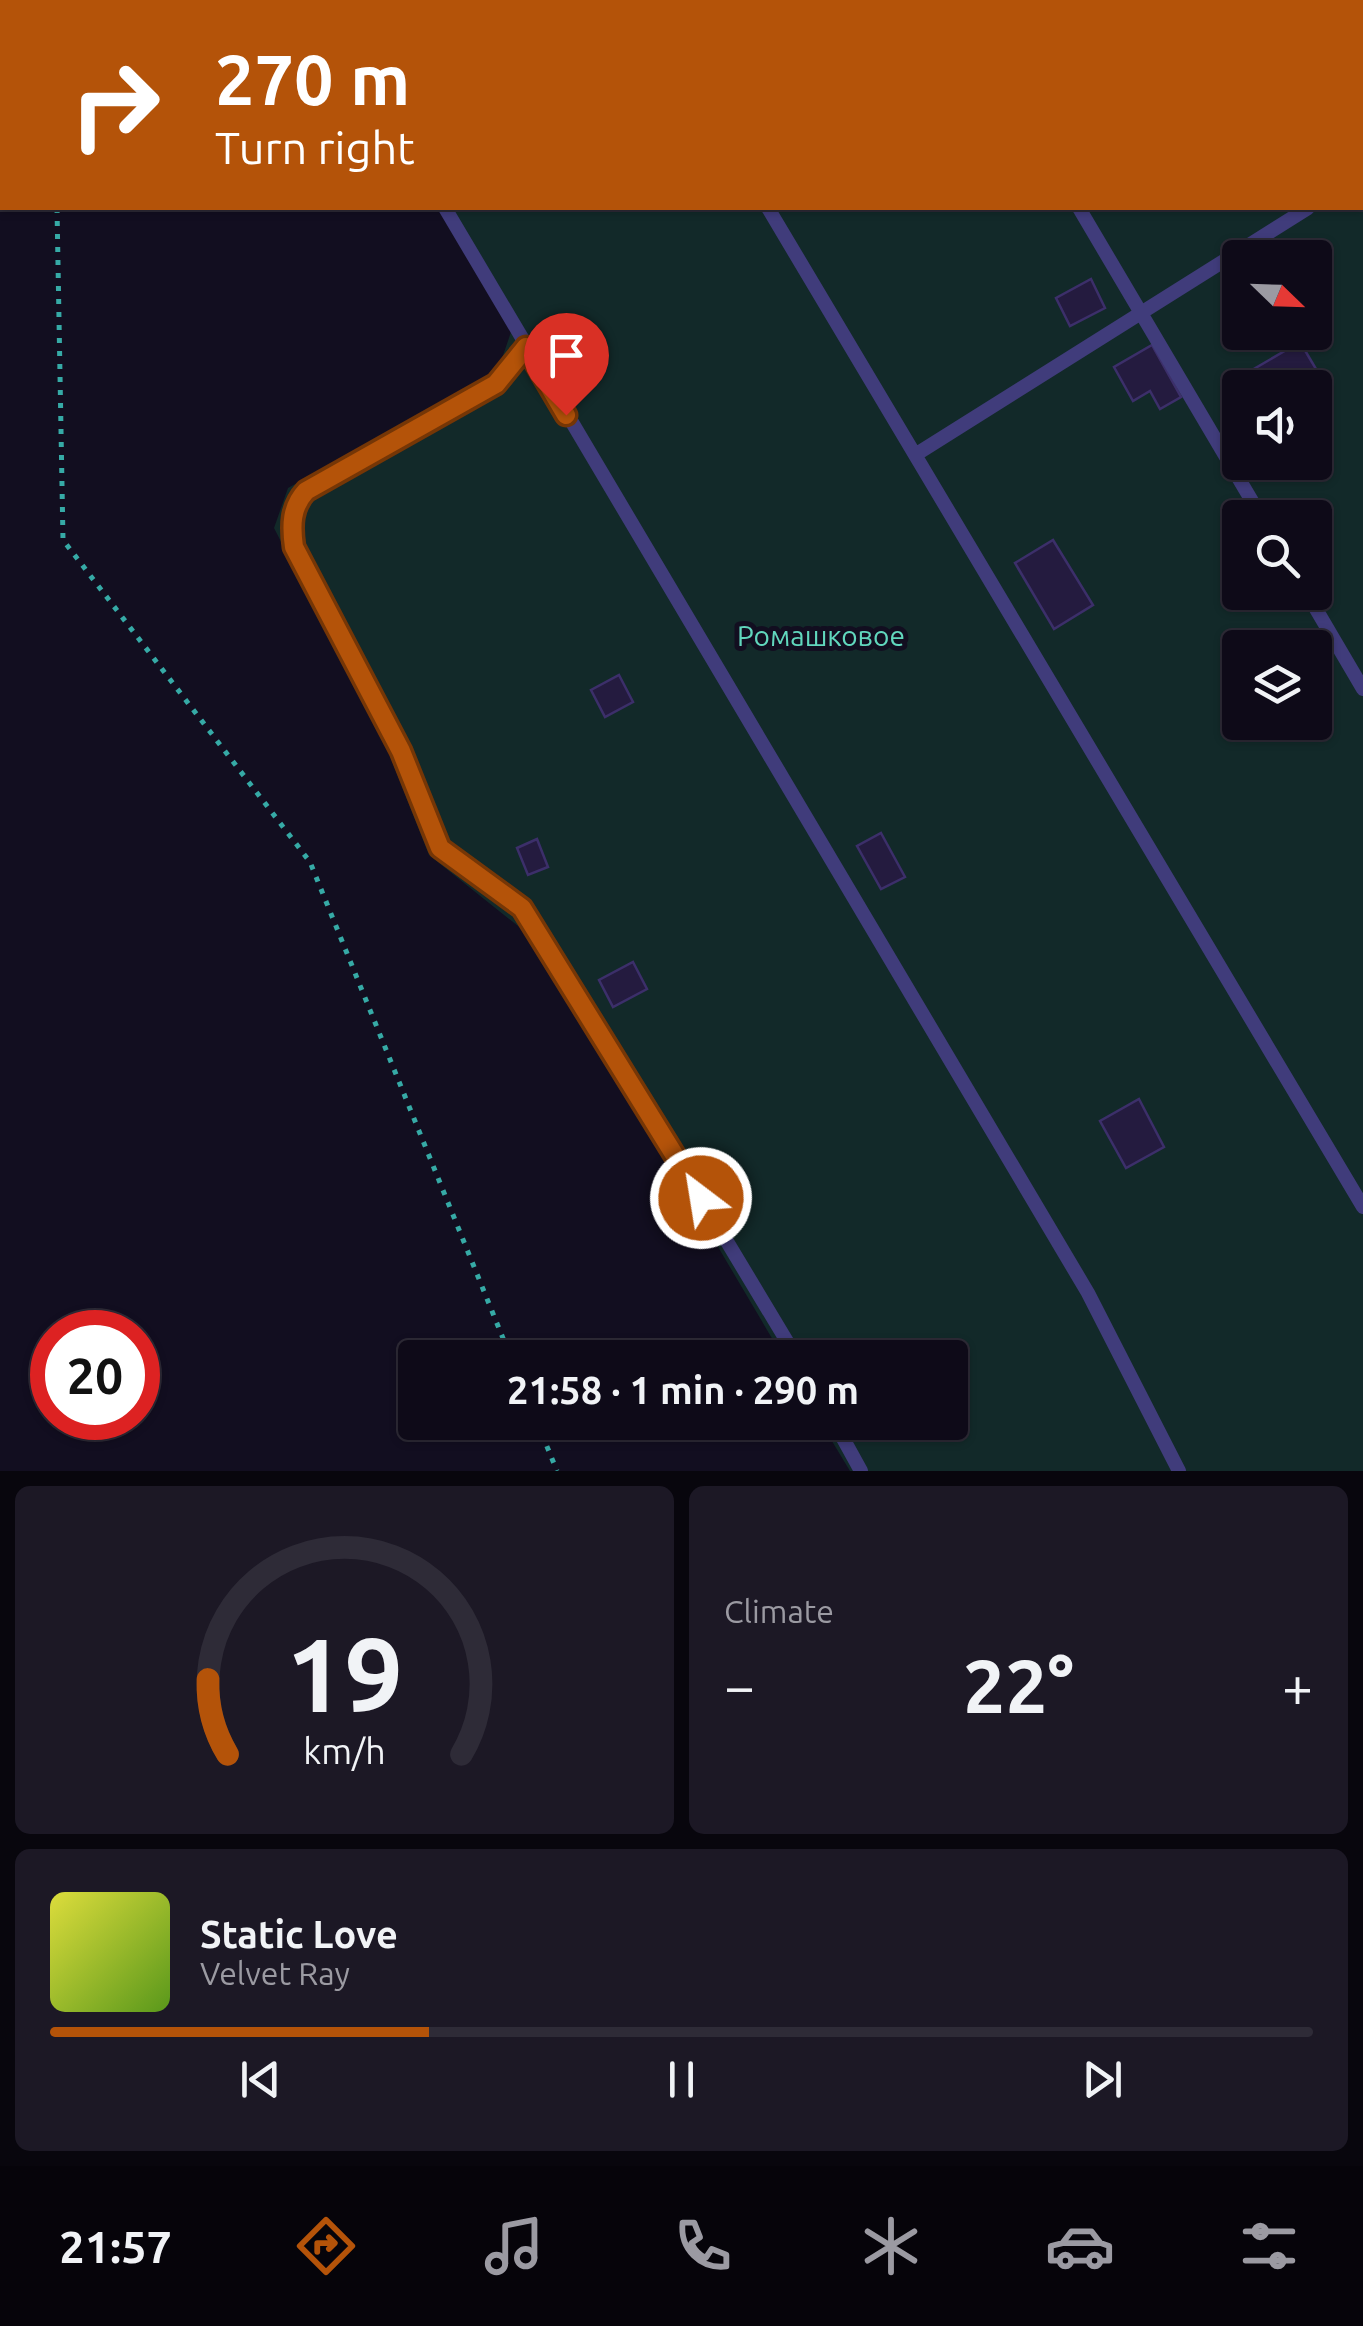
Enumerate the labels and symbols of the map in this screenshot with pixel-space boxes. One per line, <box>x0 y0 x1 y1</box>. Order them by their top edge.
north arrow <box>1222 240 1332 350</box>
pin <box>524 313 609 416</box>
park label: Ромашковое <box>737 620 905 651</box>
position arrow <box>649 1146 753 1250</box>
speed limit sign: 20 <box>30 1310 160 1440</box>

